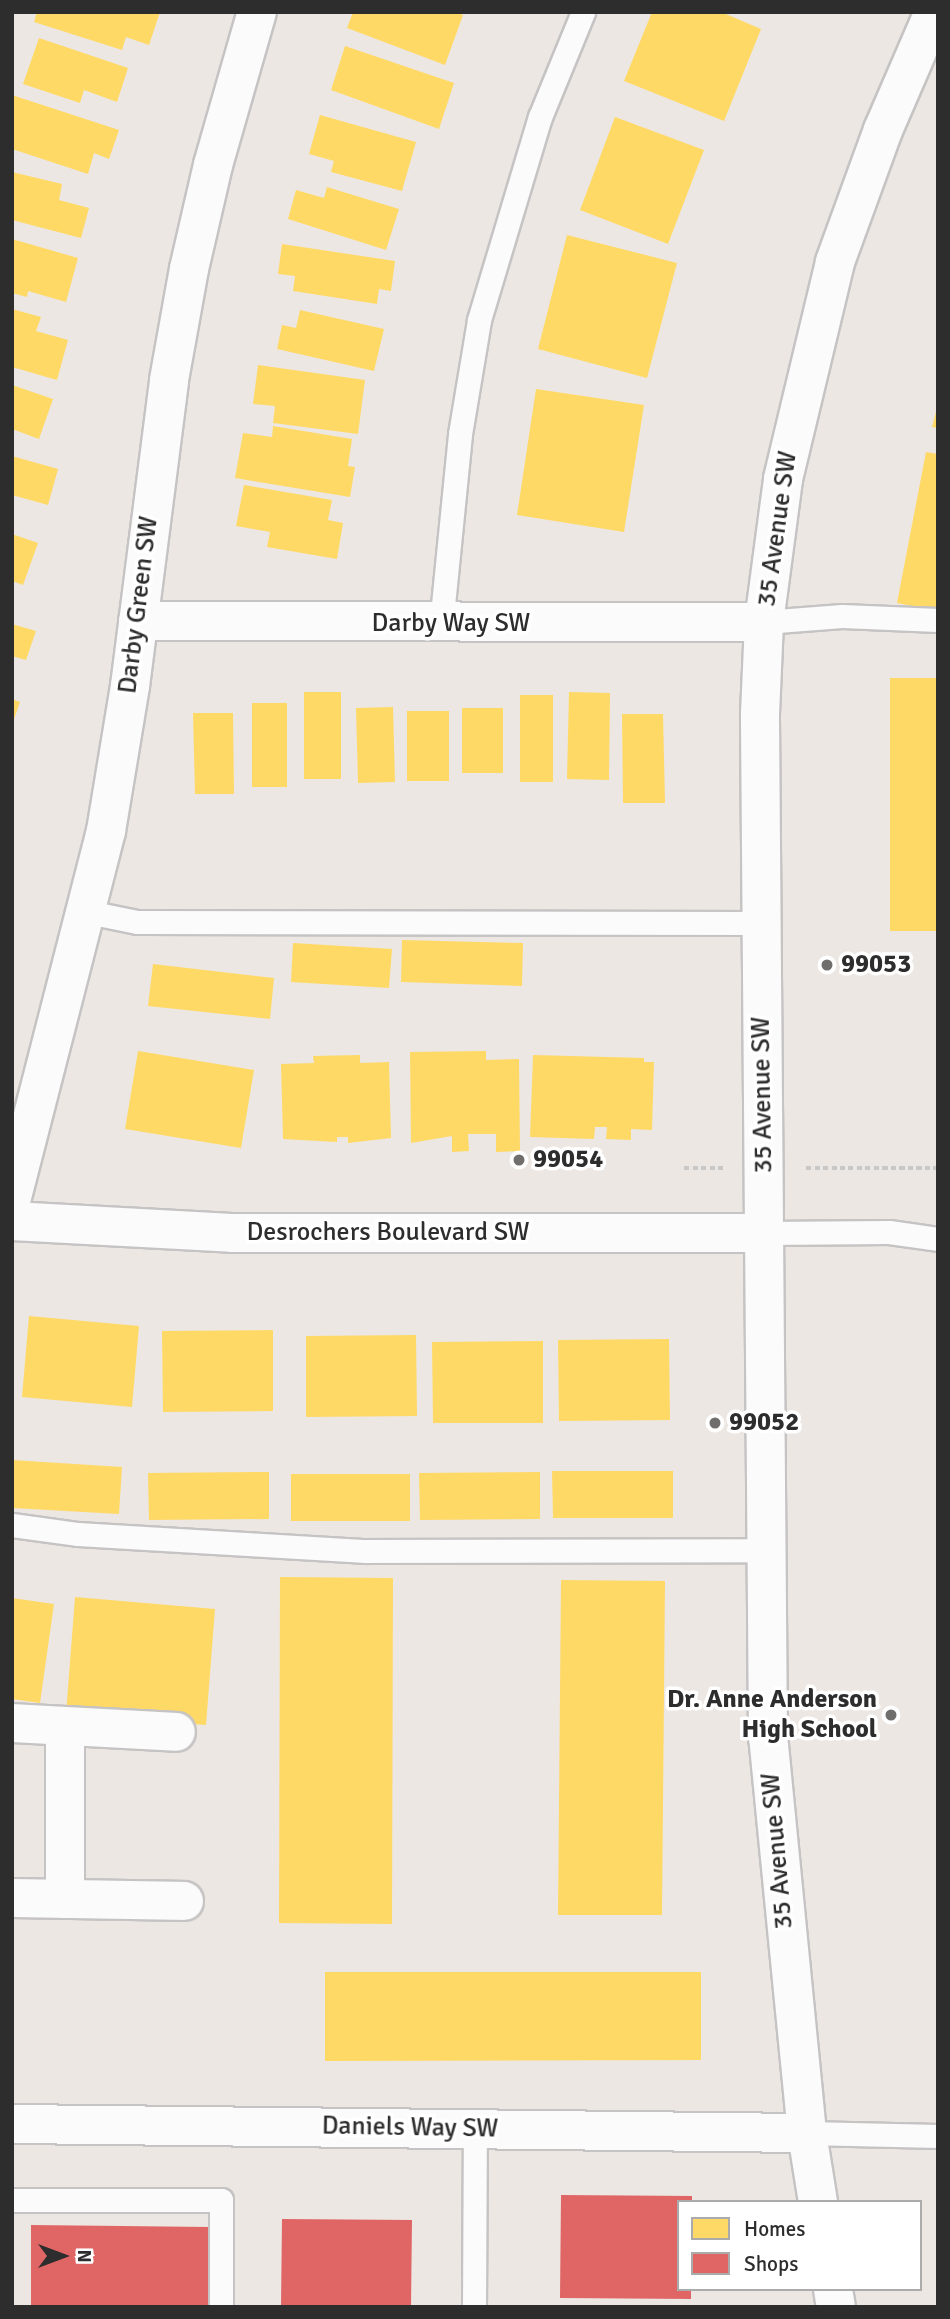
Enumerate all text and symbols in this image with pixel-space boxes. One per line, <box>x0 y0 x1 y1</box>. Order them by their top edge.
street label: 35 Avenue SW <box>752 449 804 609</box>
street label: Darby Green SW <box>113 514 165 696</box>
street label: Darby Way SW <box>372 608 530 640</box>
place label: 99053 <box>841 949 911 981</box>
marker: 99053 <box>819 957 835 973</box>
street label: 35 Avenue SW <box>746 1016 780 1174</box>
place label: 99054 <box>533 1144 603 1176</box>
marker: 99054 <box>511 1152 527 1168</box>
street label: Desrochers Boulevard SW <box>246 1217 530 1249</box>
place label: 99052 <box>729 1407 799 1439</box>
marker: 99052 <box>707 1415 723 1431</box>
place label: Dr. Anne Anderson High School <box>667 1684 877 1746</box>
marker: Dr. Anne Anderson High School <box>883 1707 899 1723</box>
street label: 35 Avenue SW <box>756 1772 800 1930</box>
street label: Daniels Way SW <box>321 2111 499 2145</box>
legend <box>677 2200 922 2291</box>
text: Homes <box>744 2216 806 2242</box>
north arrow <box>28 2221 98 2291</box>
text: N <box>72 2249 96 2263</box>
text: Shops <box>744 2251 798 2277</box>

